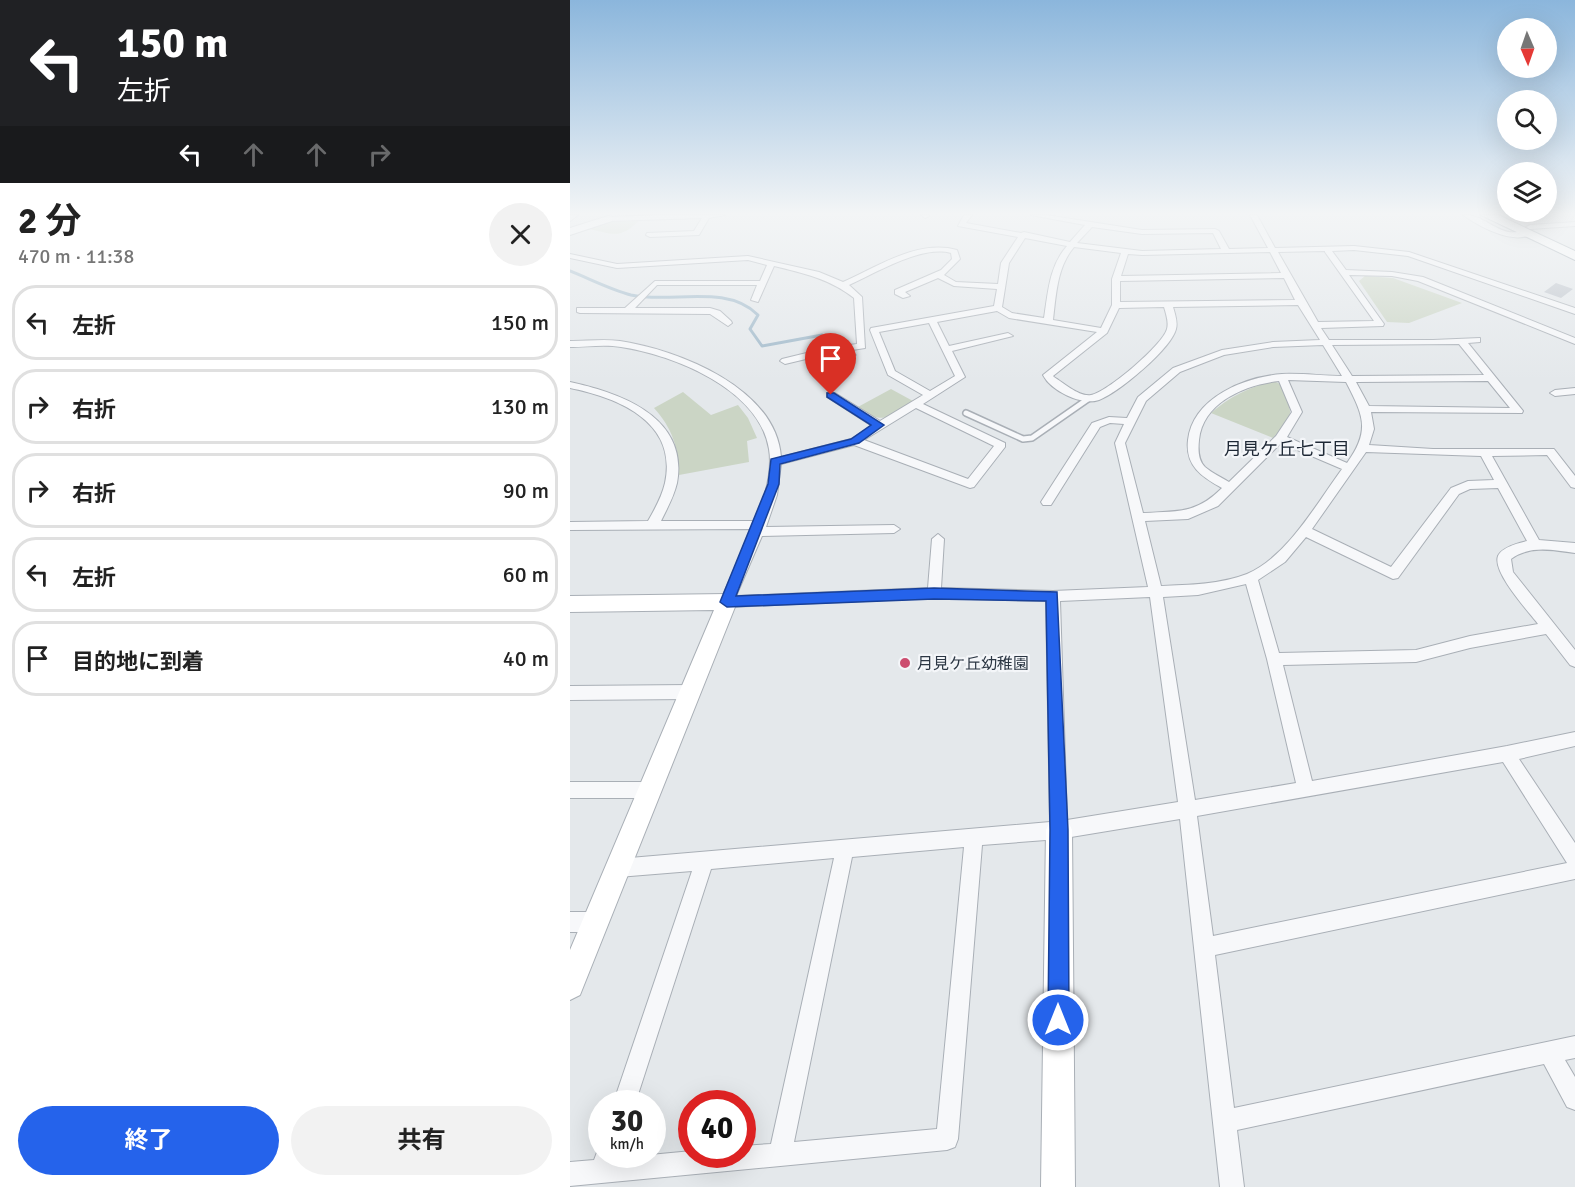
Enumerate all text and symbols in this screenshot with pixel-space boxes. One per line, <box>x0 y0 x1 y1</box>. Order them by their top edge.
text: 150 m <box>117 18 228 69</box>
north arrow <box>1497 18 1557 78</box>
map controls <box>1497 18 1557 222</box>
icon: left <box>18 24 96 102</box>
text: 左折 <box>117 75 171 108</box>
button: search <box>1497 90 1557 150</box>
icon: left <box>174 138 207 171</box>
icon: ahead <box>237 138 270 171</box>
icon: ahead <box>300 138 333 171</box>
icon: right <box>363 138 396 171</box>
button: layers <box>1497 162 1557 222</box>
text: 2 分 <box>18 199 81 244</box>
button: close <box>489 203 552 266</box>
text: 470 m · 11:38 <box>18 244 134 269</box>
icon: left <box>21 306 54 339</box>
text: 150 m <box>491 309 549 336</box>
text: 左折 <box>72 312 116 339</box>
pin <box>805 333 856 395</box>
icon: arrive <box>814 342 847 375</box>
icon: right <box>21 390 54 423</box>
text: 130 m <box>491 393 549 420</box>
text: 右折 <box>72 396 116 423</box>
district label: 月見ケ丘七丁目 <box>1224 438 1350 460</box>
icon: right <box>21 474 54 507</box>
text: 90 m <box>503 477 549 504</box>
text: 右折 <box>72 480 116 507</box>
icon: left <box>21 558 54 591</box>
text: 60 m <box>503 561 549 588</box>
text: 左折 <box>72 564 116 591</box>
icon: arrive <box>21 642 54 675</box>
text: 40 m <box>503 645 549 672</box>
text: 目的地に到着 <box>72 648 204 675</box>
place label: 月見ケ丘幼稚園 <box>917 654 1029 674</box>
marker: 月見ケ丘幼稚園 <box>898 656 912 670</box>
position arrow <box>1026 988 1090 1052</box>
speed limit sign: 40 <box>678 1090 756 1168</box>
text: 30 <box>611 1103 643 1140</box>
button: 終了 <box>18 1106 279 1175</box>
button: 共有 <box>291 1106 552 1175</box>
text: km/h <box>610 1135 644 1153</box>

